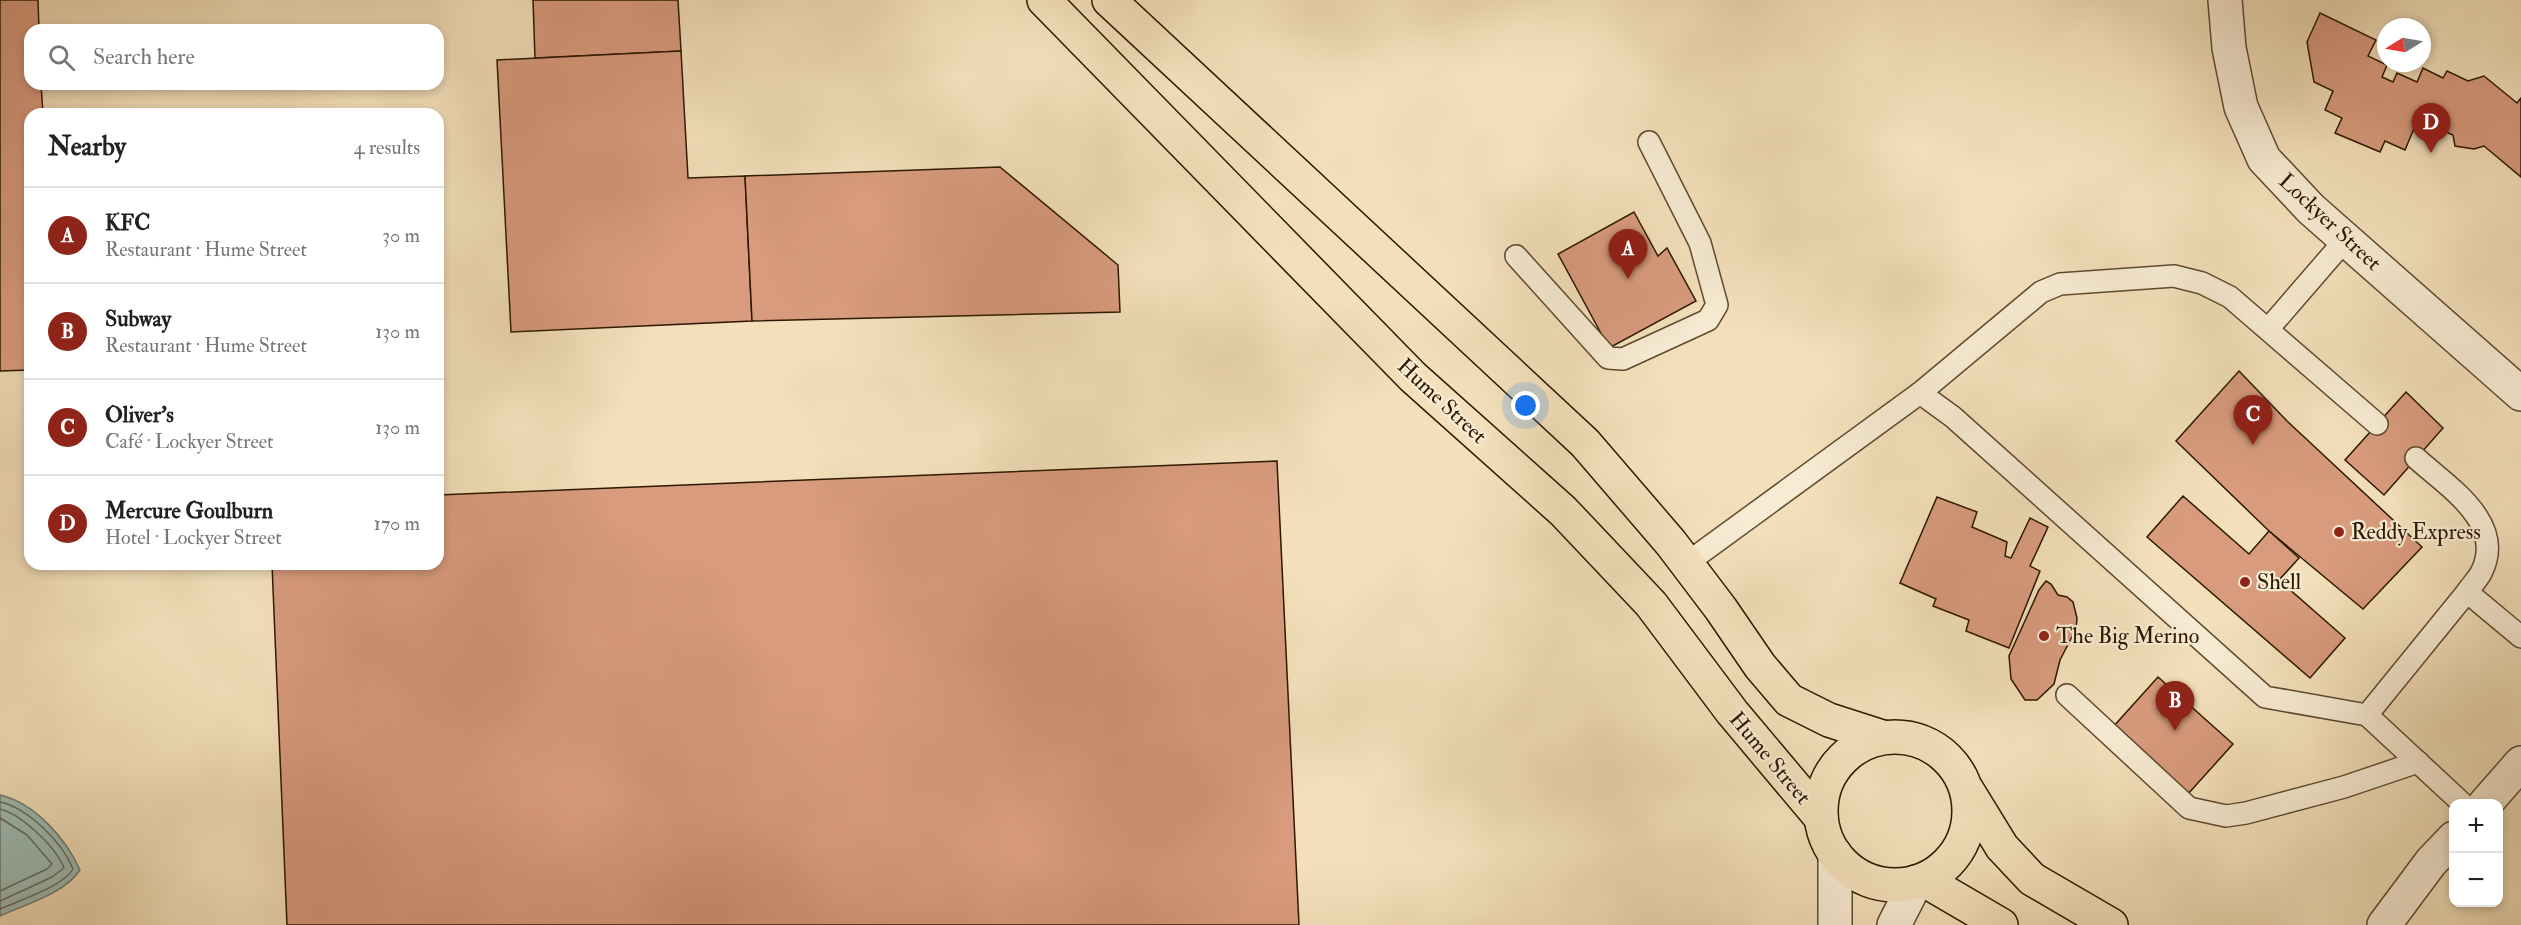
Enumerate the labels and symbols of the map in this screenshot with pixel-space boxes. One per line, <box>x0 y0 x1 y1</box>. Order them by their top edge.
north arrow <box>2377 18 2431 72</box>
pin: D <box>2412 104 2450 153</box>
street label: Lockyer Street <box>2273 167 2387 277</box>
pin: A <box>1608 230 1648 279</box>
street label: Hume Street <box>1391 352 1493 450</box>
your location <box>1511 391 1540 420</box>
pin: C <box>2234 396 2272 445</box>
place label: Reddy Express <box>2351 518 2481 547</box>
marker: Reddy Express <box>2332 525 2346 539</box>
place label: Shell <box>2257 568 2302 596</box>
marker: Shell <box>2238 575 2252 589</box>
place label: The Big Merino <box>2056 622 2199 650</box>
marker: The Big Merino <box>2037 629 2051 643</box>
pin: B <box>2156 682 2194 731</box>
street label: Hume Street <box>1723 706 1817 810</box>

